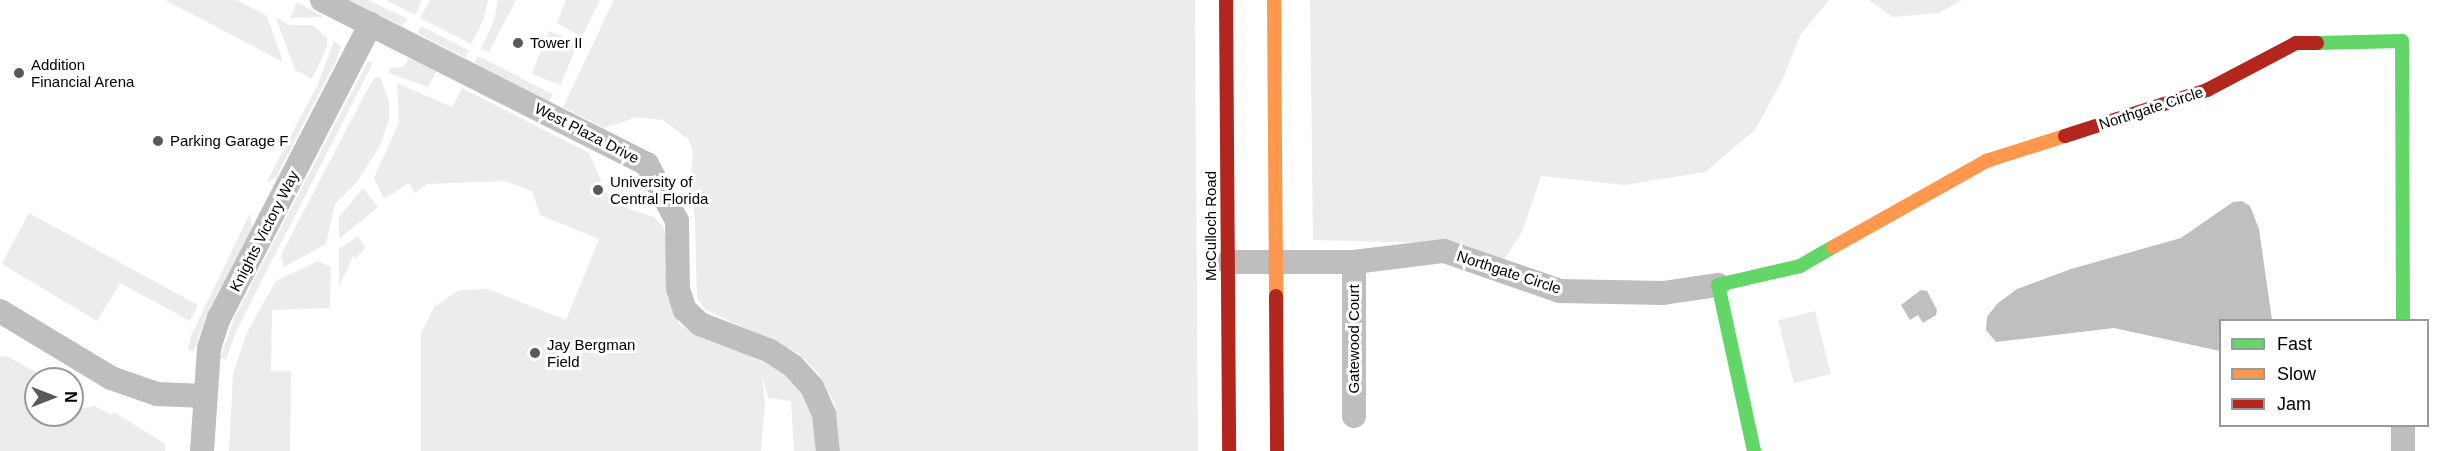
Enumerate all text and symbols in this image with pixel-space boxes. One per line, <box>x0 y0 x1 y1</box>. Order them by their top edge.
place label: Tower II <box>530 34 583 52</box>
marker: Tower II <box>511 36 525 50</box>
place label: Addition Financial Arena <box>31 55 135 90</box>
marker: Addition Financial Arena <box>12 66 26 80</box>
street label: Northgate Circle <box>2097 83 2205 133</box>
street label: West Plaza Drive <box>532 99 642 167</box>
place label: Parking Garage F <box>170 132 288 150</box>
marker: Parking Garage F <box>151 134 165 148</box>
street label: Knights Victory Way <box>226 167 302 295</box>
street label: McCulloch Road <box>1202 171 1220 281</box>
place label: University of Central Florida <box>610 172 708 207</box>
marker: University of Central Florida <box>591 183 605 197</box>
street label: Northgate Circle <box>1455 247 1563 297</box>
street label: Gatewood Court <box>1345 284 1363 394</box>
legend <box>2219 319 2429 427</box>
text: Fast <box>2277 334 2312 354</box>
place label: Jay Bergman Field <box>547 335 635 370</box>
marker: Jay Bergman Field <box>528 346 542 360</box>
text: Slow <box>2277 364 2316 384</box>
north arrow <box>24 367 84 427</box>
text: N <box>62 391 79 403</box>
text: Jam <box>2277 394 2311 414</box>

